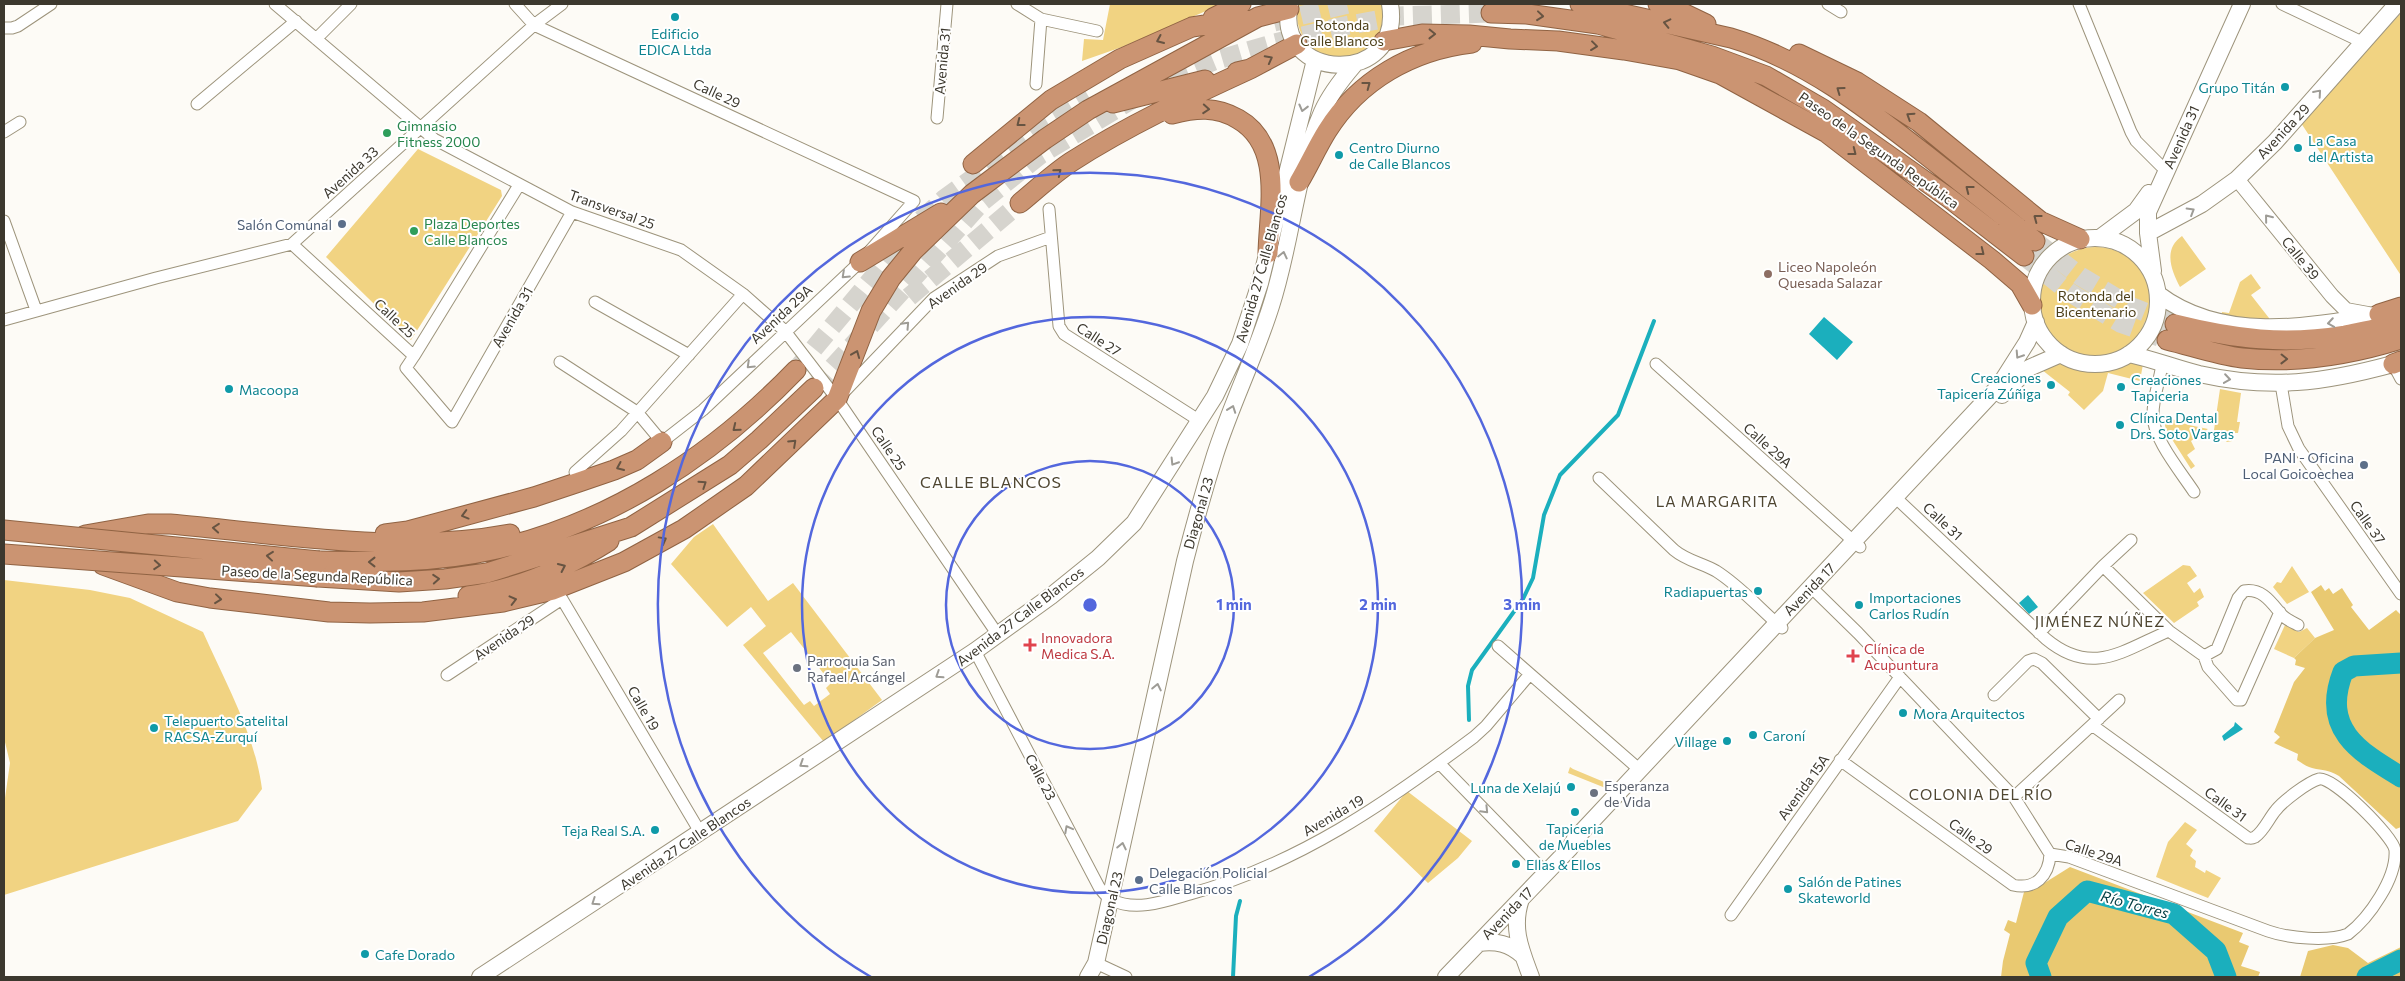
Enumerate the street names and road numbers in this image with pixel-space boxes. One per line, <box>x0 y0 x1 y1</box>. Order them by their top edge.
street label: Avenida 31 <box>931 27 953 95</box>
street label: Calle 29 <box>691 75 743 111</box>
street label: Paseo de la Segunda República <box>1796 88 1962 212</box>
street label: Avenida 29 <box>2253 100 2313 162</box>
street label: Avenida 31 <box>2160 103 2202 171</box>
street label: Avenida 33 <box>319 143 381 201</box>
street label: Transversal 25 <box>567 186 657 232</box>
street label: Avenida 27 Calle Blancos <box>1232 191 1290 345</box>
street label: Calle 39 <box>2278 233 2324 283</box>
street label: Avenida 29 <box>924 258 990 312</box>
street label: Avenida 29A <box>746 281 816 347</box>
street label: Avenida 31 <box>488 284 536 350</box>
street label: Calle 25 <box>371 295 419 341</box>
street label: Calle 27 <box>1074 318 1124 360</box>
street label: Calle 29A <box>1740 419 1796 472</box>
street label: Calle 25 <box>868 423 910 473</box>
street label: Diagonal 23 <box>1180 475 1216 551</box>
street label: Calle 37 <box>2347 497 2389 547</box>
street label: Calle 31 <box>1920 498 1966 544</box>
street label: Avenida 17 <box>1780 559 1838 619</box>
street label: Paseo de la Segunda República <box>221 561 413 589</box>
street label: Avenida 27 Calle Blancos <box>953 563 1087 669</box>
street label: Avenida 29 <box>470 611 538 663</box>
street label: Calle 19 <box>624 683 664 733</box>
street label: Calle 23 <box>1022 751 1060 803</box>
street label: Avenida 15A <box>1774 751 1833 823</box>
street label: Calle 31 <box>2202 783 2250 825</box>
street label: Avenida 19 <box>1299 791 1367 839</box>
street label: Avenida 27 Calle Blancos <box>616 793 754 893</box>
street label: Calle 29 <box>1946 814 1996 858</box>
street label: Calle 29A <box>2063 835 2125 869</box>
street label: Diagonal 23 <box>1092 870 1126 946</box>
street label: Avenida 17 <box>1478 883 1536 943</box>

